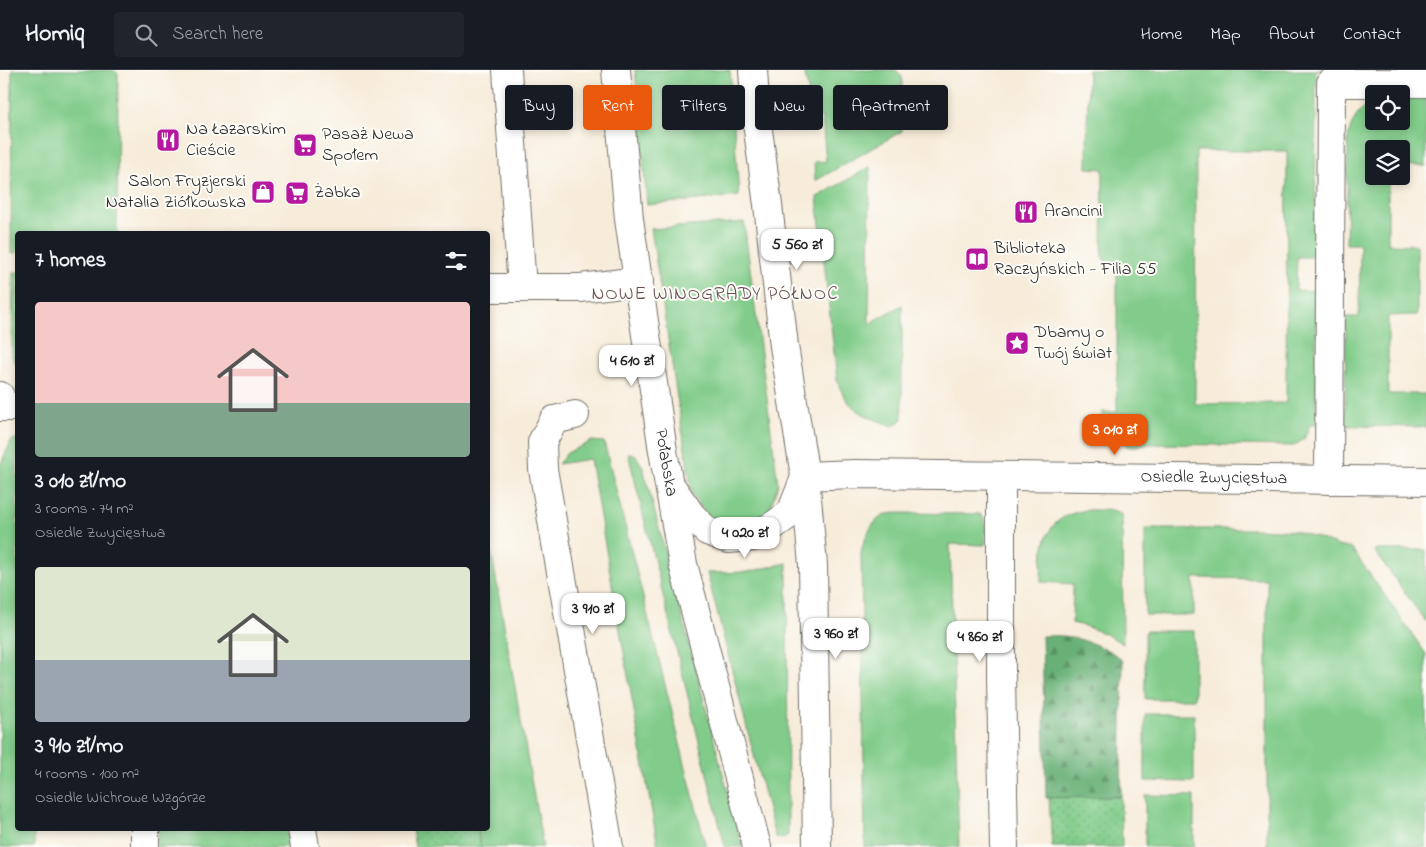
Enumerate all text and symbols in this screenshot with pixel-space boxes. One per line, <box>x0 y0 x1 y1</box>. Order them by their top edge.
search box <box>114 12 464 57</box>
text: Homiq <box>25 17 84 52</box>
icon: search <box>132 21 160 49</box>
text: Search here <box>172 21 263 48</box>
text: Home <box>1141 22 1182 48</box>
text: Map <box>1210 22 1241 48</box>
text: About <box>1269 22 1315 48</box>
text: Contact <box>1343 22 1401 48</box>
chip: Buy <box>505 85 573 130</box>
chip: Rent <box>583 85 652 130</box>
chip: Filters <box>662 85 745 130</box>
chip: New <box>755 85 823 130</box>
chip: Apartment <box>833 85 948 130</box>
map controls <box>1365 85 1410 185</box>
button: locate <box>1365 85 1410 130</box>
place label: Na Łazarskim Cieście <box>186 117 286 164</box>
place label: Pasaż Newa Społem <box>322 122 414 169</box>
restaurant icon: Na Łazarskim Cieście <box>155 127 181 153</box>
supermarket icon: Pasaż Newa Społem <box>292 132 318 158</box>
button: layers <box>1365 140 1410 185</box>
place label: Salon Fryzjerski Natalia Ziółkowska <box>106 169 246 216</box>
shop icon: Salon Fryzjerski Natalia Ziółkowska <box>250 179 276 205</box>
supermarket icon: Żabka <box>284 180 310 206</box>
place label: Żabka <box>314 180 361 206</box>
restaurant icon: Arancini <box>1013 199 1039 225</box>
place label: Arancini <box>1044 199 1103 225</box>
pin: 5 560 zł <box>745 228 849 271</box>
text: 5 560 zł <box>772 233 822 257</box>
place label: Biblioteka Raczyńskich - Filia 55 <box>993 236 1157 283</box>
text: 7 homes <box>35 246 106 276</box>
library icon: Biblioteka Raczyńskich - Filia 55 <box>964 246 990 272</box>
icon: filters <box>442 247 470 275</box>
district label: NOWE WINOGRADY PÓŁNOC <box>591 281 839 308</box>
place label: Dbamy o Twój świat <box>1033 320 1112 367</box>
place icon: Dbamy o Twój świat <box>1004 330 1030 356</box>
icon: home <box>208 335 298 425</box>
pin: 4 610 zł <box>580 344 684 387</box>
text: 4 610 zł <box>610 349 654 373</box>
pin: 3 010 zł <box>1063 414 1167 456</box>
text: 3 010 zł <box>1093 418 1137 442</box>
street label: Połabska <box>647 427 684 499</box>
street label: Osiedle Zwycięstwa <box>1140 465 1287 492</box>
text: 3 010 zł/mo <box>35 467 126 497</box>
text: 3 rooms · 74 m² <box>35 497 134 521</box>
pin: 4 020 zł <box>693 516 797 559</box>
text: Osiedle Zwycięstwa <box>35 521 165 545</box>
text: 4 020 zł <box>722 521 768 545</box>
pin: 3 910 zł <box>541 592 645 635</box>
text: 3 910 zł <box>572 597 614 621</box>
icon: home <box>208 600 298 690</box>
pin: 3 960 zł <box>784 618 888 660</box>
pin: 4 860 zł <box>928 620 1032 663</box>
text: 3 960 zł <box>814 622 858 646</box>
text: 4 860 zł <box>958 625 1002 649</box>
text: 3 910 zł/mo <box>35 732 124 762</box>
text: 4 rooms · 100 m² <box>35 762 139 786</box>
text: Osiedle Wichrowe Wzgórze <box>35 786 206 810</box>

